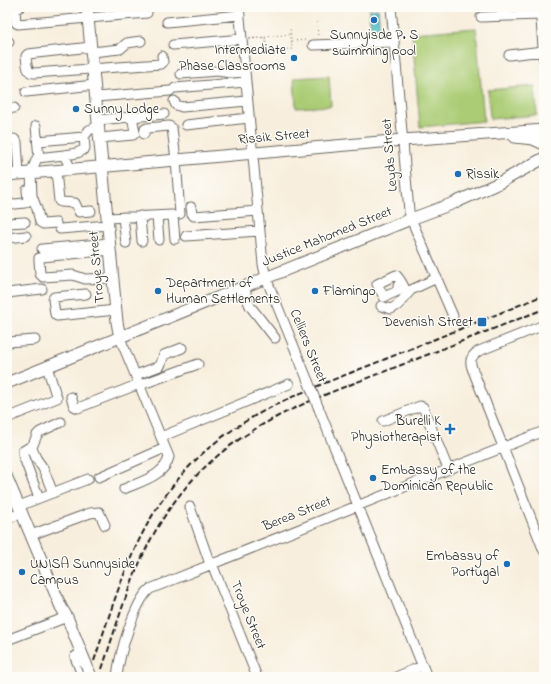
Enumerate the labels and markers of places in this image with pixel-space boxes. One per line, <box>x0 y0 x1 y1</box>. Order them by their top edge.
marker: Sunnyisde P. S swimming pool <box>369 15 379 25</box>
place label: Sunnyisde P. S swimming pool <box>330 25 418 63</box>
place label: Intermediate Phase Classrooms <box>179 40 287 77</box>
marker: Intermediate Phase Classrooms <box>289 53 299 63</box>
place label: Sunny Lodge <box>84 99 160 121</box>
marker: Sunny Lodge <box>71 104 81 114</box>
place label: Rissik <box>466 164 500 185</box>
marker: Rissik <box>453 169 463 179</box>
place label: Department of Human Settlements <box>165 273 280 310</box>
place label: Flamingo <box>322 281 376 303</box>
marker: Department of Human Settlements <box>153 286 163 296</box>
marker: Flamingo <box>310 286 320 296</box>
place label: Devenish Street <box>381 312 473 333</box>
marker: Devenish Street <box>476 316 488 328</box>
place label: Burelli K Physiotherapist <box>351 411 441 449</box>
marker: Burelli K Physiotherapist <box>444 423 456 435</box>
place label: Embassy of the Dominican Republic <box>380 460 494 497</box>
marker: Embassy of the Dominican Republic <box>368 473 378 483</box>
place label: Embassy of Portugal <box>425 546 499 584</box>
place label: UNISA Sunnyside Campus <box>30 554 136 591</box>
marker: Embassy of Portugal <box>502 559 512 569</box>
marker: UNISA Sunnyside Campus <box>17 567 27 577</box>

